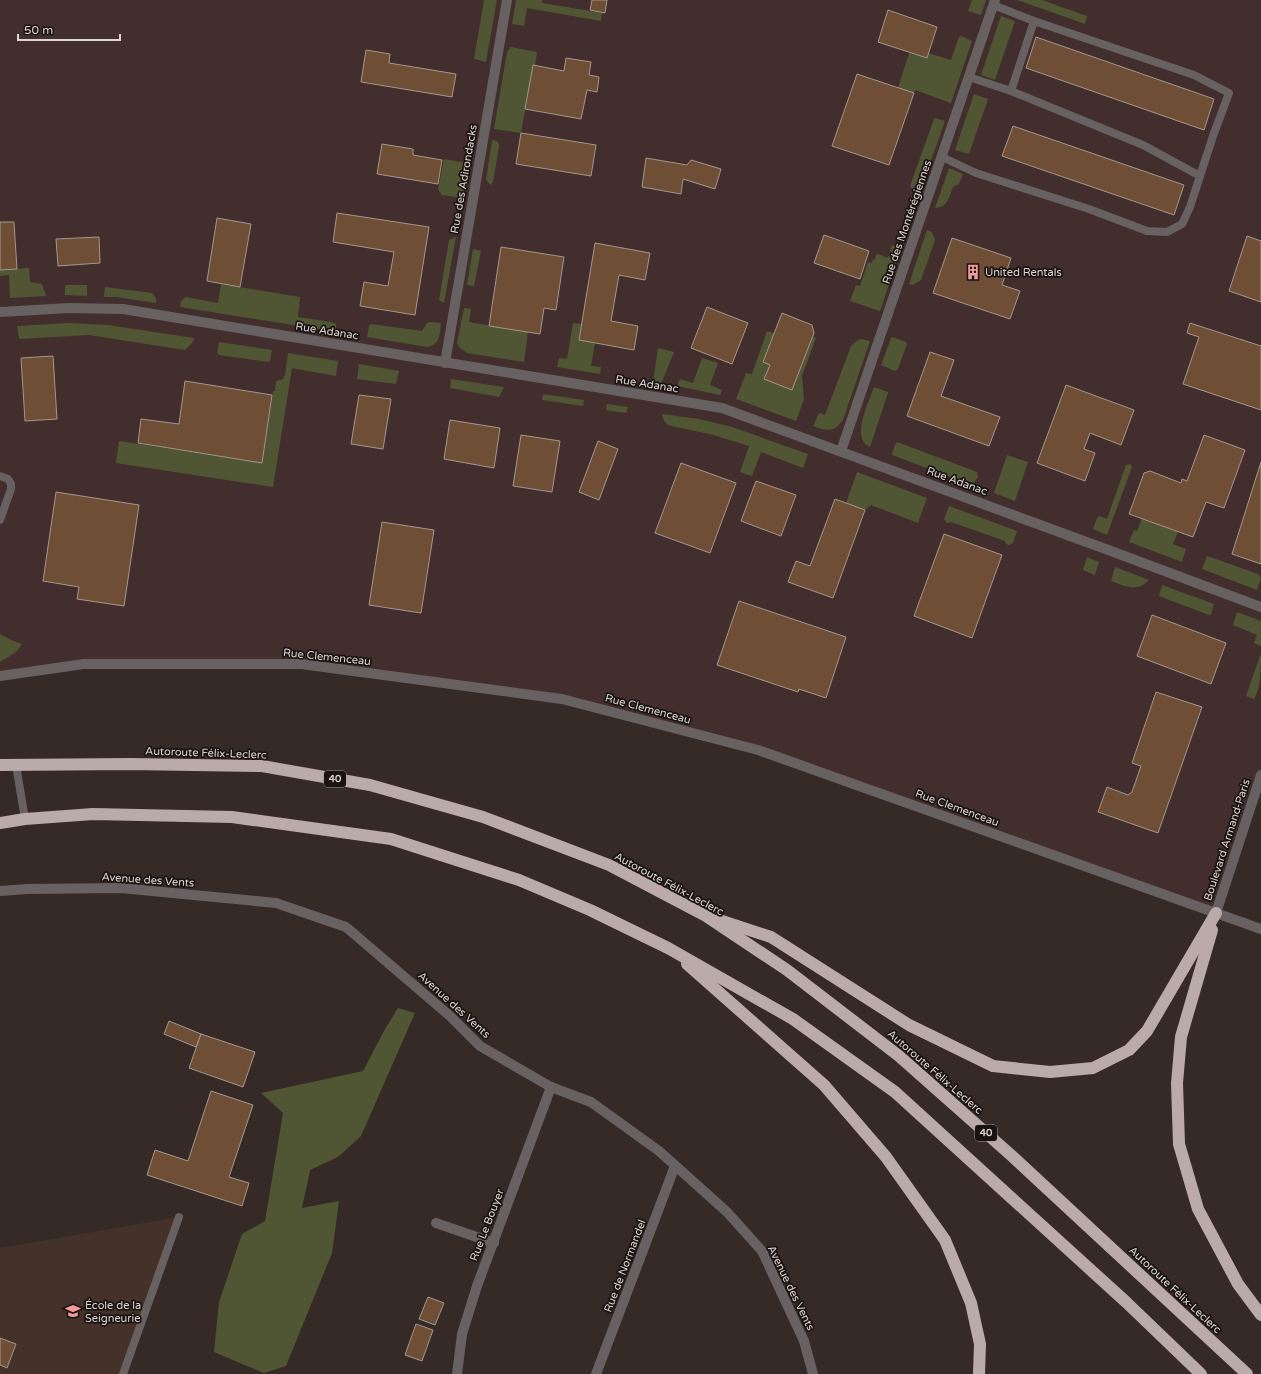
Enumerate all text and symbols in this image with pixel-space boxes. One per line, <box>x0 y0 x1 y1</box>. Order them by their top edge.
scale bar <box>18 16 120 42</box>
text: 50 m <box>24 23 53 37</box>
street label: Rue des Adirondacks <box>448 124 480 234</box>
street label: Rue des Montérégiennes <box>880 158 934 286</box>
building icon: United Rentals <box>964 263 982 281</box>
place label: United Rentals <box>985 266 1062 279</box>
street label: Rue Adanac <box>295 320 360 342</box>
street label: Rue Adanac <box>615 373 680 395</box>
street label: Rue Adanac <box>925 464 989 498</box>
street label: Rue Clemenceau <box>282 646 372 668</box>
street label: Rue Clemenceau <box>604 691 692 727</box>
street label: Autoroute Félix-Leclerc <box>145 744 267 762</box>
road number: 40 <box>324 771 346 787</box>
street label: Boulevard Armand-Paris <box>1201 777 1253 903</box>
street label: Rue Clemenceau <box>913 787 1001 829</box>
street label: Autoroute Félix-Leclerc <box>612 850 726 918</box>
street label: Avenue des Vents <box>101 870 195 890</box>
street label: Avenue des Vents <box>415 969 493 1041</box>
street label: Autoroute Félix-Leclerc <box>885 1027 985 1117</box>
road number: 40 <box>975 1125 997 1141</box>
street label: Rue Le Bouyer <box>467 1186 507 1263</box>
street label: Rue de Normandel <box>601 1218 649 1314</box>
street label: Avenue des Vents <box>765 1243 817 1333</box>
street label: Autoroute Félix-Leclerc <box>1126 1244 1224 1336</box>
place label: École de la Seigneurie <box>85 1298 141 1325</box>
school or university icon: École de la Seigneurie <box>64 1302 82 1320</box>

